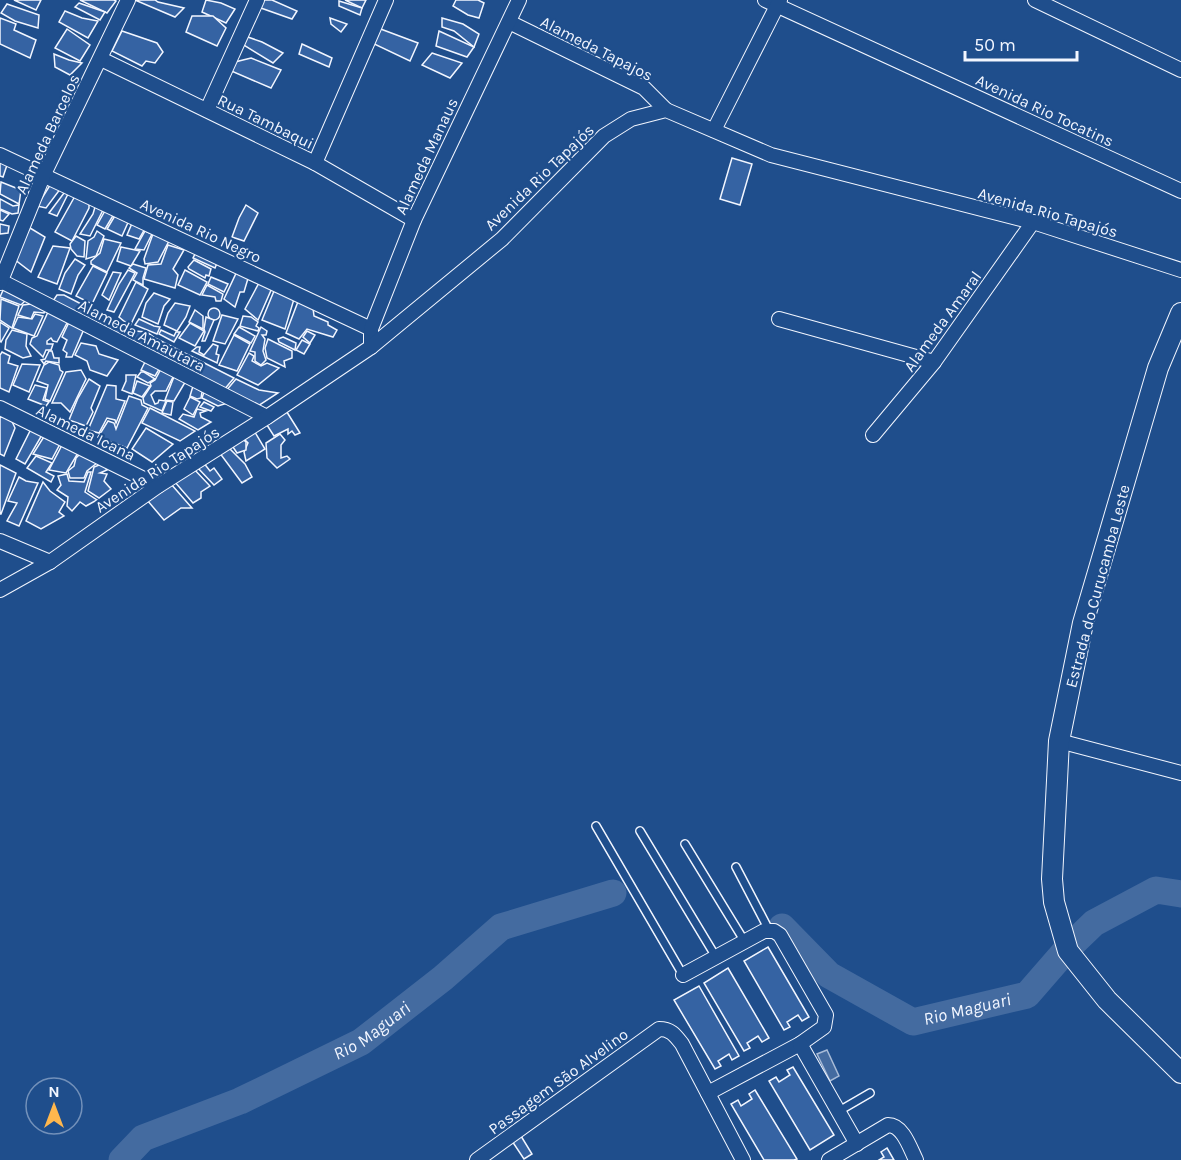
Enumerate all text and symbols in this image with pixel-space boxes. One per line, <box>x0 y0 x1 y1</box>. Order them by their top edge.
street label: Alameda Tapajos <box>537 12 656 85</box>
scale bar <box>965 24 1078 62</box>
text: 50 m <box>974 34 1016 56</box>
street label: Avenida Rio Tocatins <box>973 70 1117 151</box>
street label: Alameda Barcelos <box>11 71 84 197</box>
street label: Rua Tambaqui <box>215 90 317 153</box>
street label: Alameda Manaus <box>391 95 462 218</box>
street label: Avenida Rio Tapajós <box>481 120 598 234</box>
street label: Avenida Rio Tapajós <box>976 183 1120 242</box>
street label: Avenida Rio Negro <box>137 194 264 267</box>
street label: Alameda Amaral <box>900 267 985 375</box>
street label: Alameda Amautara <box>75 295 208 376</box>
street label: Alameda Icana <box>33 400 138 465</box>
street label: Avenida Rio Tapajós <box>92 422 223 517</box>
street label: Estrada do Curucamba Leste <box>1061 482 1134 690</box>
water label: Rio Maguari <box>921 988 1013 1030</box>
water label: Rio Maguari <box>330 996 415 1065</box>
street label: Passagem São Alvelino <box>485 1024 632 1138</box>
north arrow <box>24 1076 84 1136</box>
text: N <box>48 1082 60 1101</box>

